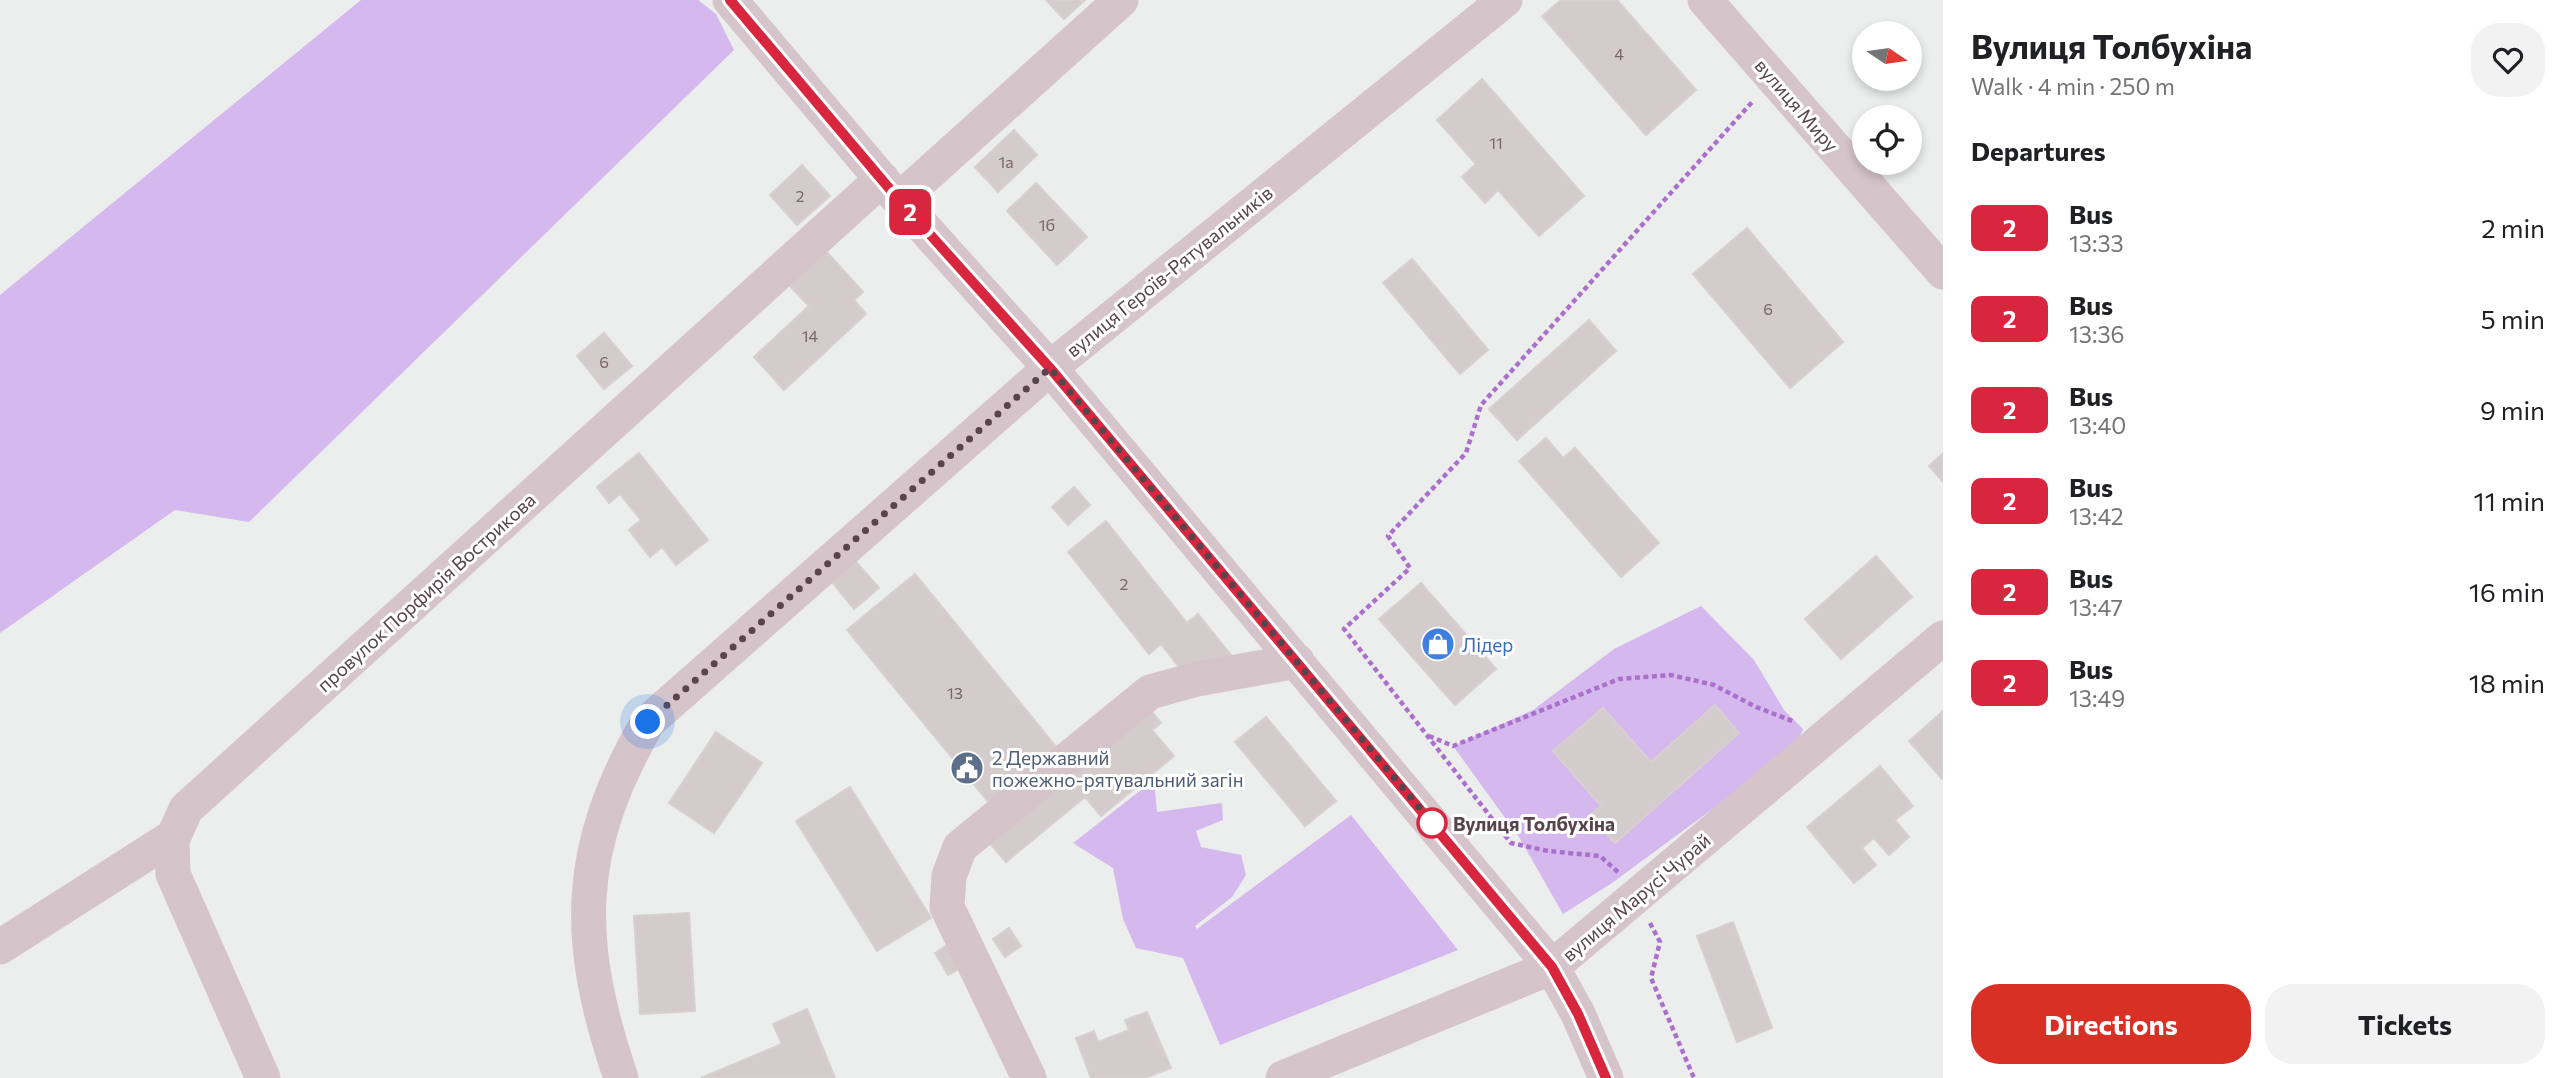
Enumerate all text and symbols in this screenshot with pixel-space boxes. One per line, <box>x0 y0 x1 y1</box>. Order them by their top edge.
north arrow <box>1852 21 1922 91</box>
map controls <box>1852 21 1922 175</box>
button: heart <box>2471 23 2545 97</box>
text: Вулиця Толбухіна <box>1971 25 2252 66</box>
house number: 4 <box>1614 44 1624 63</box>
street label: вулиця Миру <box>1750 54 1844 156</box>
text: Walk · 4 min · 250 m <box>1971 72 2175 100</box>
button: locate <box>1852 105 1922 175</box>
house number: 11 <box>1489 133 1503 152</box>
text: Departures <box>1971 135 2106 166</box>
house number: 1а <box>998 152 1014 171</box>
street label: вулиця Героїв-Рятувальників <box>1061 181 1277 361</box>
house number: 2 <box>796 186 805 205</box>
line badge: 2 <box>887 189 933 235</box>
text: 2 <box>903 197 917 226</box>
text: Bus <box>2069 198 2113 229</box>
text: 2 min <box>2481 212 2545 243</box>
text: 2 <box>2003 213 2016 242</box>
house number: 1б <box>1039 215 1055 234</box>
text: 13:33 <box>2069 229 2124 257</box>
text: Bus <box>2069 289 2113 320</box>
house number: 6 <box>1763 299 1773 318</box>
text: 5 min <box>2481 303 2545 334</box>
text: 2 <box>2003 304 2016 333</box>
text: 13:36 <box>2069 320 2124 348</box>
house number: 14 <box>802 326 819 345</box>
house number: 6 <box>599 352 609 371</box>
text: Bus <box>2069 380 2113 411</box>
text: 9 min <box>2480 394 2545 425</box>
text: 2 <box>2003 395 2016 424</box>
text: 13:40 <box>2069 411 2126 439</box>
text: Bus <box>2069 471 2113 502</box>
text: 11 min <box>2474 485 2545 516</box>
text: 2 <box>2003 486 2016 515</box>
street label: провулок Порфирія Вострикова <box>312 488 540 696</box>
text: 13:42 <box>2069 502 2124 530</box>
text: Bus <box>2069 562 2113 593</box>
house number: 2 <box>1120 574 1129 593</box>
text: 16 min <box>2469 576 2545 607</box>
text: 2 <box>2003 577 2016 606</box>
text: 13:47 <box>2069 593 2123 621</box>
shop icon: Лідер <box>1419 625 1457 663</box>
place label: Лідер <box>1462 633 1513 656</box>
text: Bus <box>2069 653 2113 684</box>
text: 18 min <box>2469 667 2545 698</box>
text: 2 <box>2003 668 2016 697</box>
house number: 13 <box>947 683 963 702</box>
text: 13:49 <box>2069 684 2125 712</box>
your location <box>630 704 665 739</box>
place label: 2 Державний пожежно-рятувальний загін <box>992 746 1244 791</box>
public building icon: 2 Державний пожежно-рятувальний загін <box>948 749 986 787</box>
marker: Вулиця Толбухіна <box>1417 808 1447 838</box>
place label: Вулиця Толбухіна <box>1453 812 1615 835</box>
street label: вулиця Марусі Чурай <box>1557 828 1715 966</box>
button: Directions <box>1971 984 2251 1064</box>
button: Tickets <box>2265 984 2545 1064</box>

